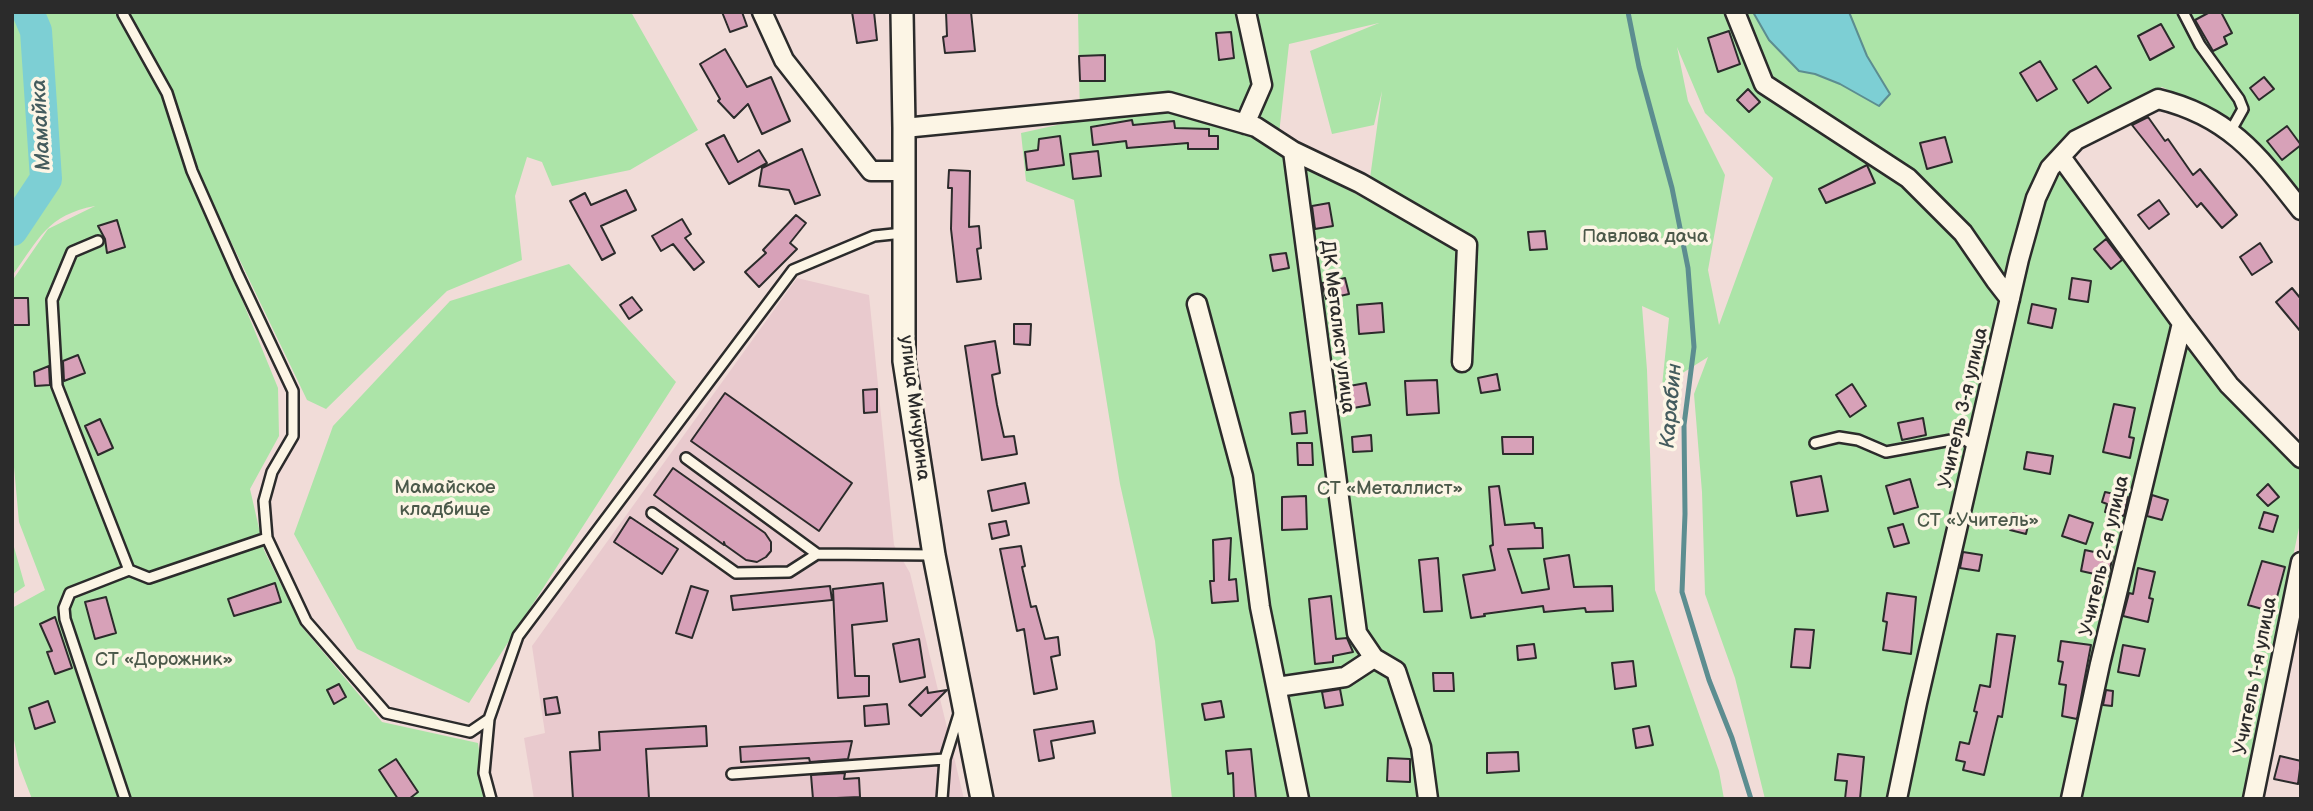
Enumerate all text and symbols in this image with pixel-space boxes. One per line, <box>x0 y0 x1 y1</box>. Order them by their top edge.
water label: Мамайка <box>27 78 57 172</box>
park label: Павлова дача <box>1582 226 1708 248</box>
street label: ДК Металист улица <box>1315 239 1359 415</box>
street label: Учитель 3-я улица <box>1934 325 1994 491</box>
street label: улица Мичурина <box>894 334 934 482</box>
water label: Карабин <box>1656 362 1688 450</box>
street label: Учитель 2-я улица <box>2075 474 2135 638</box>
park label: Мамайское кладбище <box>394 477 496 521</box>
park label: СТ «Металлист» <box>1317 478 1463 500</box>
park label: СТ «Учитель» <box>1917 510 2039 532</box>
street label: Учитель 1-я улица <box>2230 595 2282 757</box>
park label: СТ «Дорожник» <box>95 649 233 671</box>

